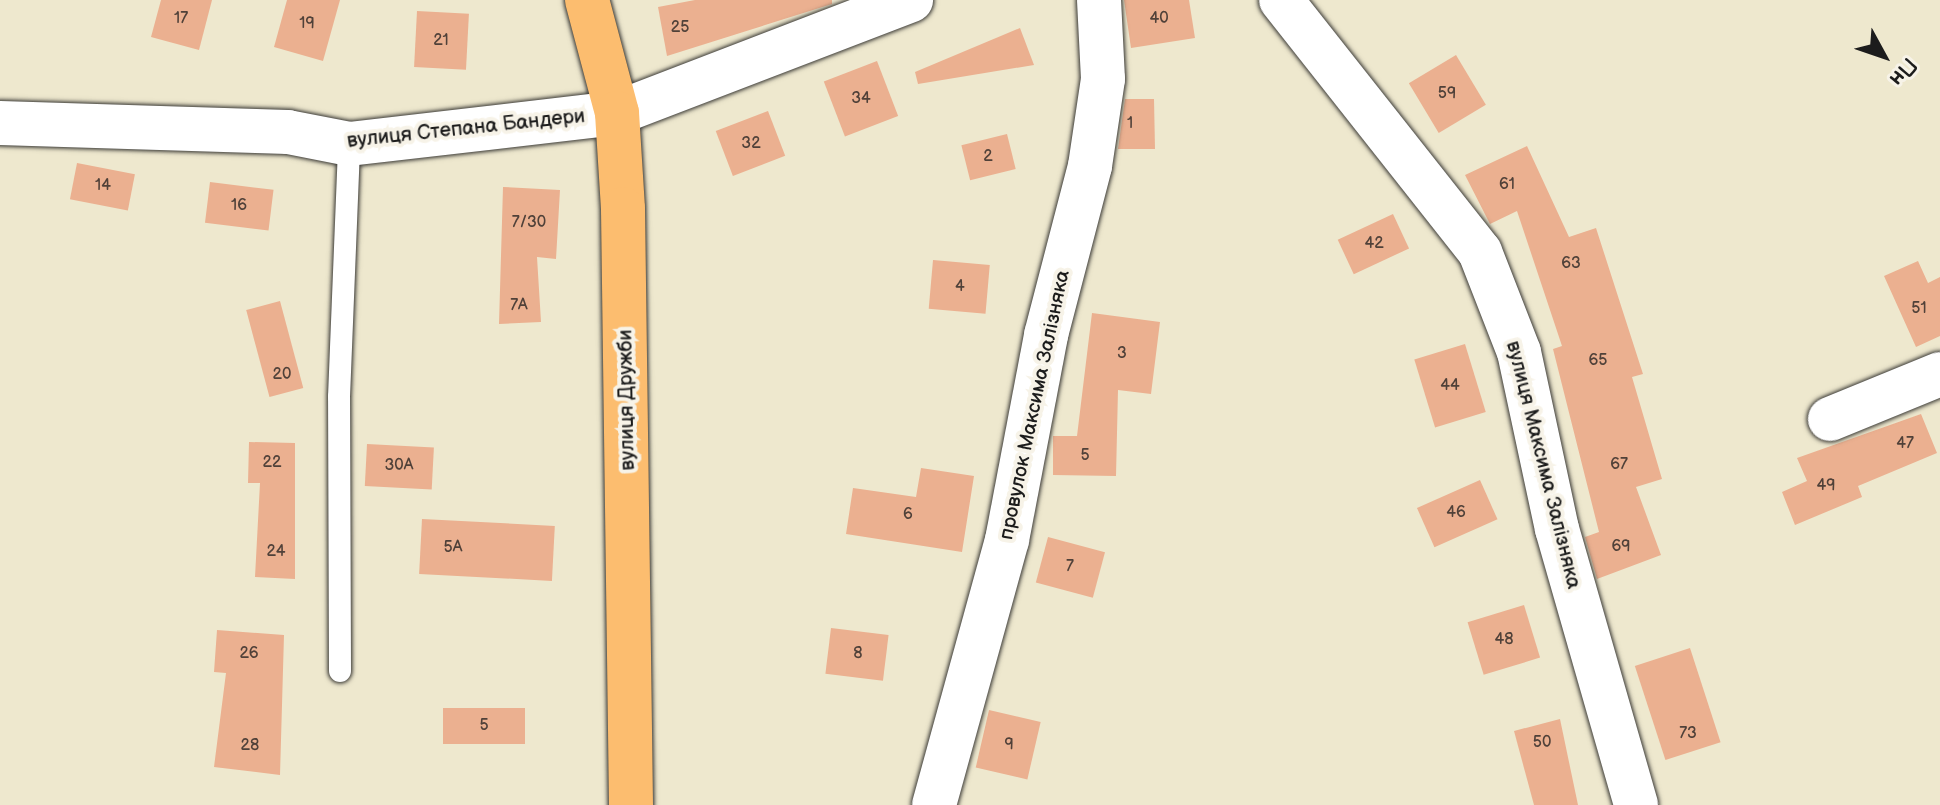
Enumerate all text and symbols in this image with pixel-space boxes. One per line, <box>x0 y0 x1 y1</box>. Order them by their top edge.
house number: 17 <box>174 9 188 29</box>
house number: 40 <box>1149 9 1169 29</box>
house number: 19 <box>299 14 315 34</box>
north arrow <box>1844 16 1924 96</box>
house number: 25 <box>671 18 689 38</box>
house number: 21 <box>433 31 449 51</box>
text: Пн <box>1883 52 1923 92</box>
house number: 59 <box>1438 84 1456 104</box>
house number: 34 <box>851 89 871 109</box>
street label: вулиця Степана Бандери <box>346 105 586 153</box>
house number: 1 <box>1127 114 1133 134</box>
house number: 32 <box>741 134 761 154</box>
house number: 2 <box>983 147 993 167</box>
house number: 61 <box>1499 175 1515 195</box>
house number: 14 <box>95 176 111 196</box>
house number: 16 <box>231 196 247 216</box>
house number: 7/30 <box>512 213 546 233</box>
house number: 42 <box>1364 234 1384 254</box>
house number: 63 <box>1561 254 1581 274</box>
street label: провулок Максима Залізняка <box>995 268 1075 542</box>
house number: 4 <box>955 277 965 297</box>
house number: 7А <box>510 296 528 316</box>
house number: 51 <box>1911 299 1927 319</box>
street label: вулиця Дружби <box>614 329 640 471</box>
street label: вулиця Максима Залізняка <box>1501 339 1585 591</box>
house number: 3 <box>1117 344 1127 364</box>
house number: 65 <box>1589 351 1607 371</box>
house number: 20 <box>273 365 291 385</box>
house number: 44 <box>1440 376 1460 396</box>
house number: 47 <box>1896 434 1914 454</box>
house number: 5 <box>1080 446 1090 466</box>
house number: 22 <box>263 453 281 473</box>
house number: 67 <box>1610 455 1628 475</box>
house number: 30А <box>385 456 413 476</box>
house number: 49 <box>1816 476 1836 496</box>
house number: 46 <box>1446 503 1466 523</box>
house number: 6 <box>903 505 913 525</box>
house number: 69 <box>1611 537 1631 557</box>
house number: 5А <box>444 538 462 558</box>
house number: 24 <box>267 542 285 562</box>
house number: 7 <box>1066 557 1074 577</box>
house number: 48 <box>1494 630 1514 650</box>
house number: 26 <box>239 644 259 664</box>
house number: 8 <box>853 644 863 664</box>
house number: 5 <box>479 716 489 736</box>
house number: 73 <box>1679 724 1697 744</box>
house number: 50 <box>1533 733 1551 753</box>
house number: 9 <box>1004 735 1014 755</box>
house number: 28 <box>241 736 259 756</box>

